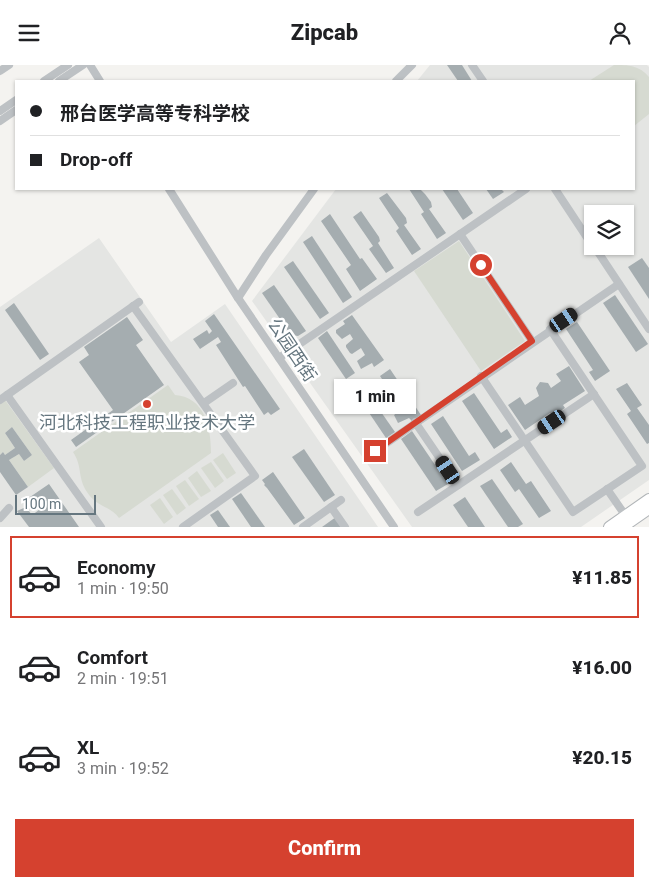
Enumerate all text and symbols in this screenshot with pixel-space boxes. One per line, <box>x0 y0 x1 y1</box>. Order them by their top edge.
icon: menu <box>15 19 43 47</box>
icon: person <box>606 19 634 47</box>
text: Zipcab <box>291 20 358 45</box>
text: 邢台医学高等专科学校 <box>60 102 250 125</box>
text: Drop-off <box>60 148 132 171</box>
map controls <box>584 205 634 255</box>
button: layers <box>584 205 634 255</box>
route start <box>470 254 492 276</box>
car <box>547 305 580 335</box>
street label: 公园西街 <box>264 314 321 385</box>
callout: 1 min <box>334 379 416 413</box>
text: 1 min <box>355 387 395 406</box>
marker: 河北科技工程职业技术大学 <box>141 398 153 410</box>
car <box>535 407 568 437</box>
place label: 河北科技工程职业技术大学 <box>39 412 255 433</box>
route end <box>364 440 386 462</box>
car <box>433 453 462 487</box>
scale bar <box>15 492 96 515</box>
text: 100 m <box>22 496 61 512</box>
icon: car <box>17 555 62 600</box>
text: Economy <box>77 556 156 579</box>
text: ¥11.85 <box>572 566 632 589</box>
text: 1 min · 19:50 <box>77 579 169 598</box>
icon: car <box>17 645 62 690</box>
text: Comfort <box>77 646 148 669</box>
text: ¥16.00 <box>572 656 632 679</box>
text: 2 min · 19:51 <box>77 669 169 688</box>
icon: car <box>17 735 62 780</box>
text: XL <box>77 736 99 759</box>
text: ¥20.15 <box>572 746 632 769</box>
text: 3 min · 19:52 <box>77 759 169 778</box>
button: Confirm <box>15 819 634 877</box>

